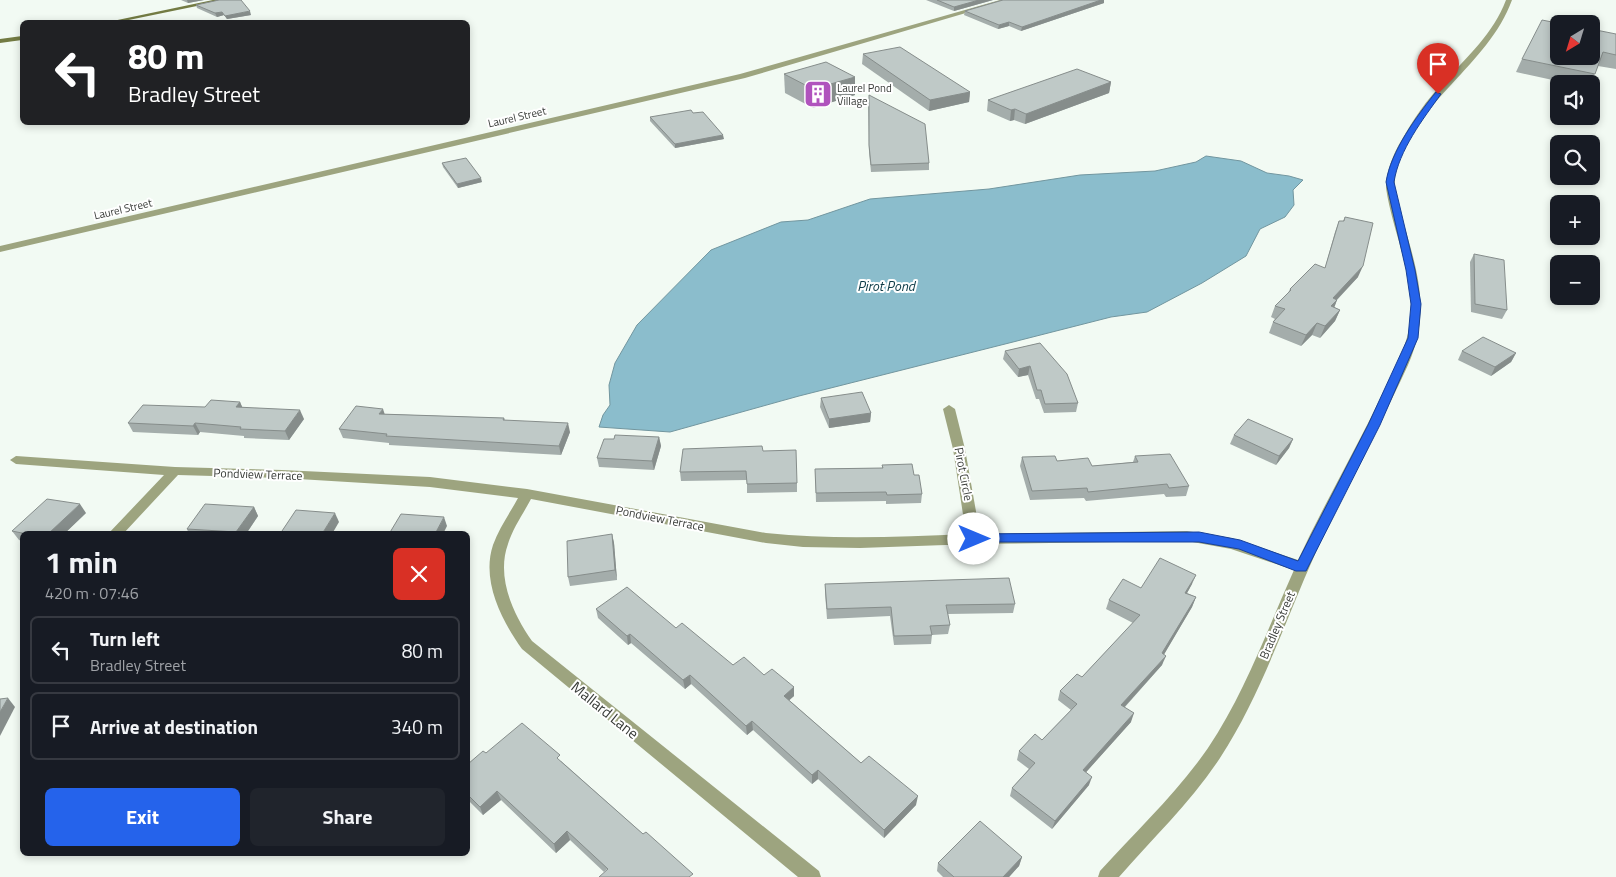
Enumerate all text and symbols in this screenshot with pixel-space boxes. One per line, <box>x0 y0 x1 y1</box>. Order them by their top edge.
north arrow <box>1550 15 1600 65</box>
map controls <box>1550 15 1600 305</box>
text: 80 m <box>128 29 204 83</box>
icon: left <box>45 40 110 105</box>
pin <box>1417 43 1459 94</box>
icon: arrive <box>1424 50 1452 78</box>
button: sound <box>1550 75 1600 125</box>
text: Bradley Street <box>128 77 260 111</box>
building icon: Laurel Pond Village <box>803 79 833 109</box>
place label: Laurel Pond Village <box>837 80 892 109</box>
street label: Laurel Street <box>486 103 548 131</box>
button: search <box>1550 135 1600 185</box>
street label: Laurel Street <box>92 195 154 223</box>
button: + <box>1550 195 1600 245</box>
button: − <box>1550 255 1600 305</box>
water label: Pirot Pond <box>857 275 917 296</box>
street label: Pirot Circle <box>950 446 978 502</box>
street label: Pondview Terrace <box>213 463 303 485</box>
street label: Pondview Terrace <box>614 500 706 536</box>
position arrow <box>947 512 999 564</box>
text: 1 min <box>45 539 118 585</box>
button: close <box>393 548 445 600</box>
text: 420 m · 07:46 <box>45 581 139 605</box>
street label: Bradley Street <box>1254 587 1300 662</box>
text: Turn left <box>90 624 160 653</box>
icon: left <box>47 636 75 664</box>
text: 80 m <box>402 636 443 665</box>
text: Bradley Street <box>90 653 186 677</box>
street label: Mallard Lane <box>566 676 644 744</box>
icon: arrive <box>47 712 75 740</box>
text: Arrive at destination <box>90 712 258 741</box>
text: 340 m <box>391 712 443 741</box>
button: Exit <box>45 788 240 846</box>
button: Share <box>250 788 445 846</box>

